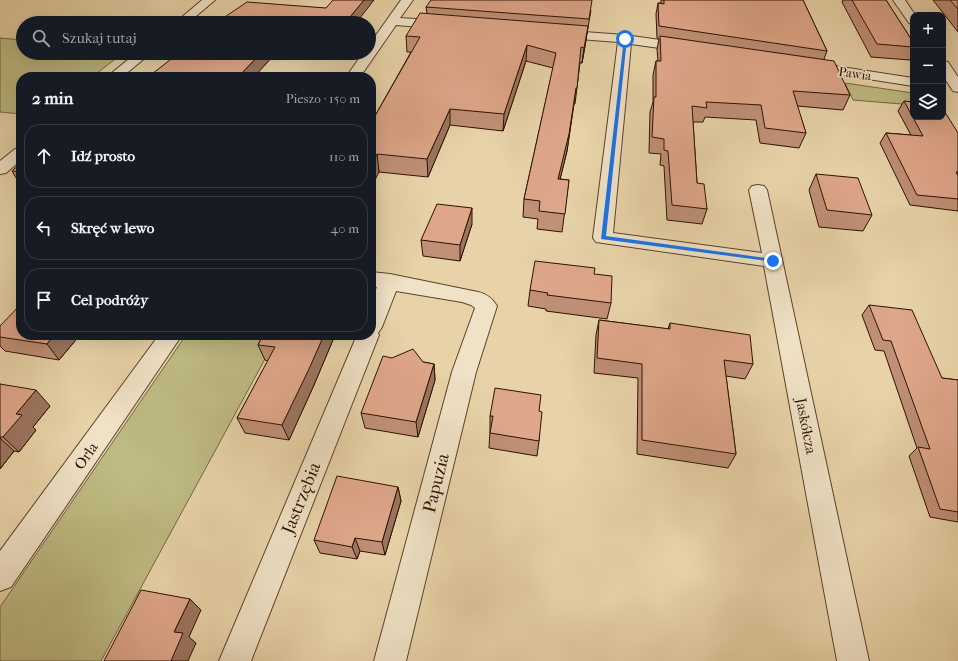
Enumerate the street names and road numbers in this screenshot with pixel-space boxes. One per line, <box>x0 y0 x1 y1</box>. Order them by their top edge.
street label: Pawia <box>838 64 873 83</box>
street label: Jaskółcza <box>792 395 820 457</box>
street label: Orla <box>70 438 102 473</box>
street label: Papuzia <box>419 451 454 515</box>
street label: Jastrzębia <box>277 459 326 539</box>

